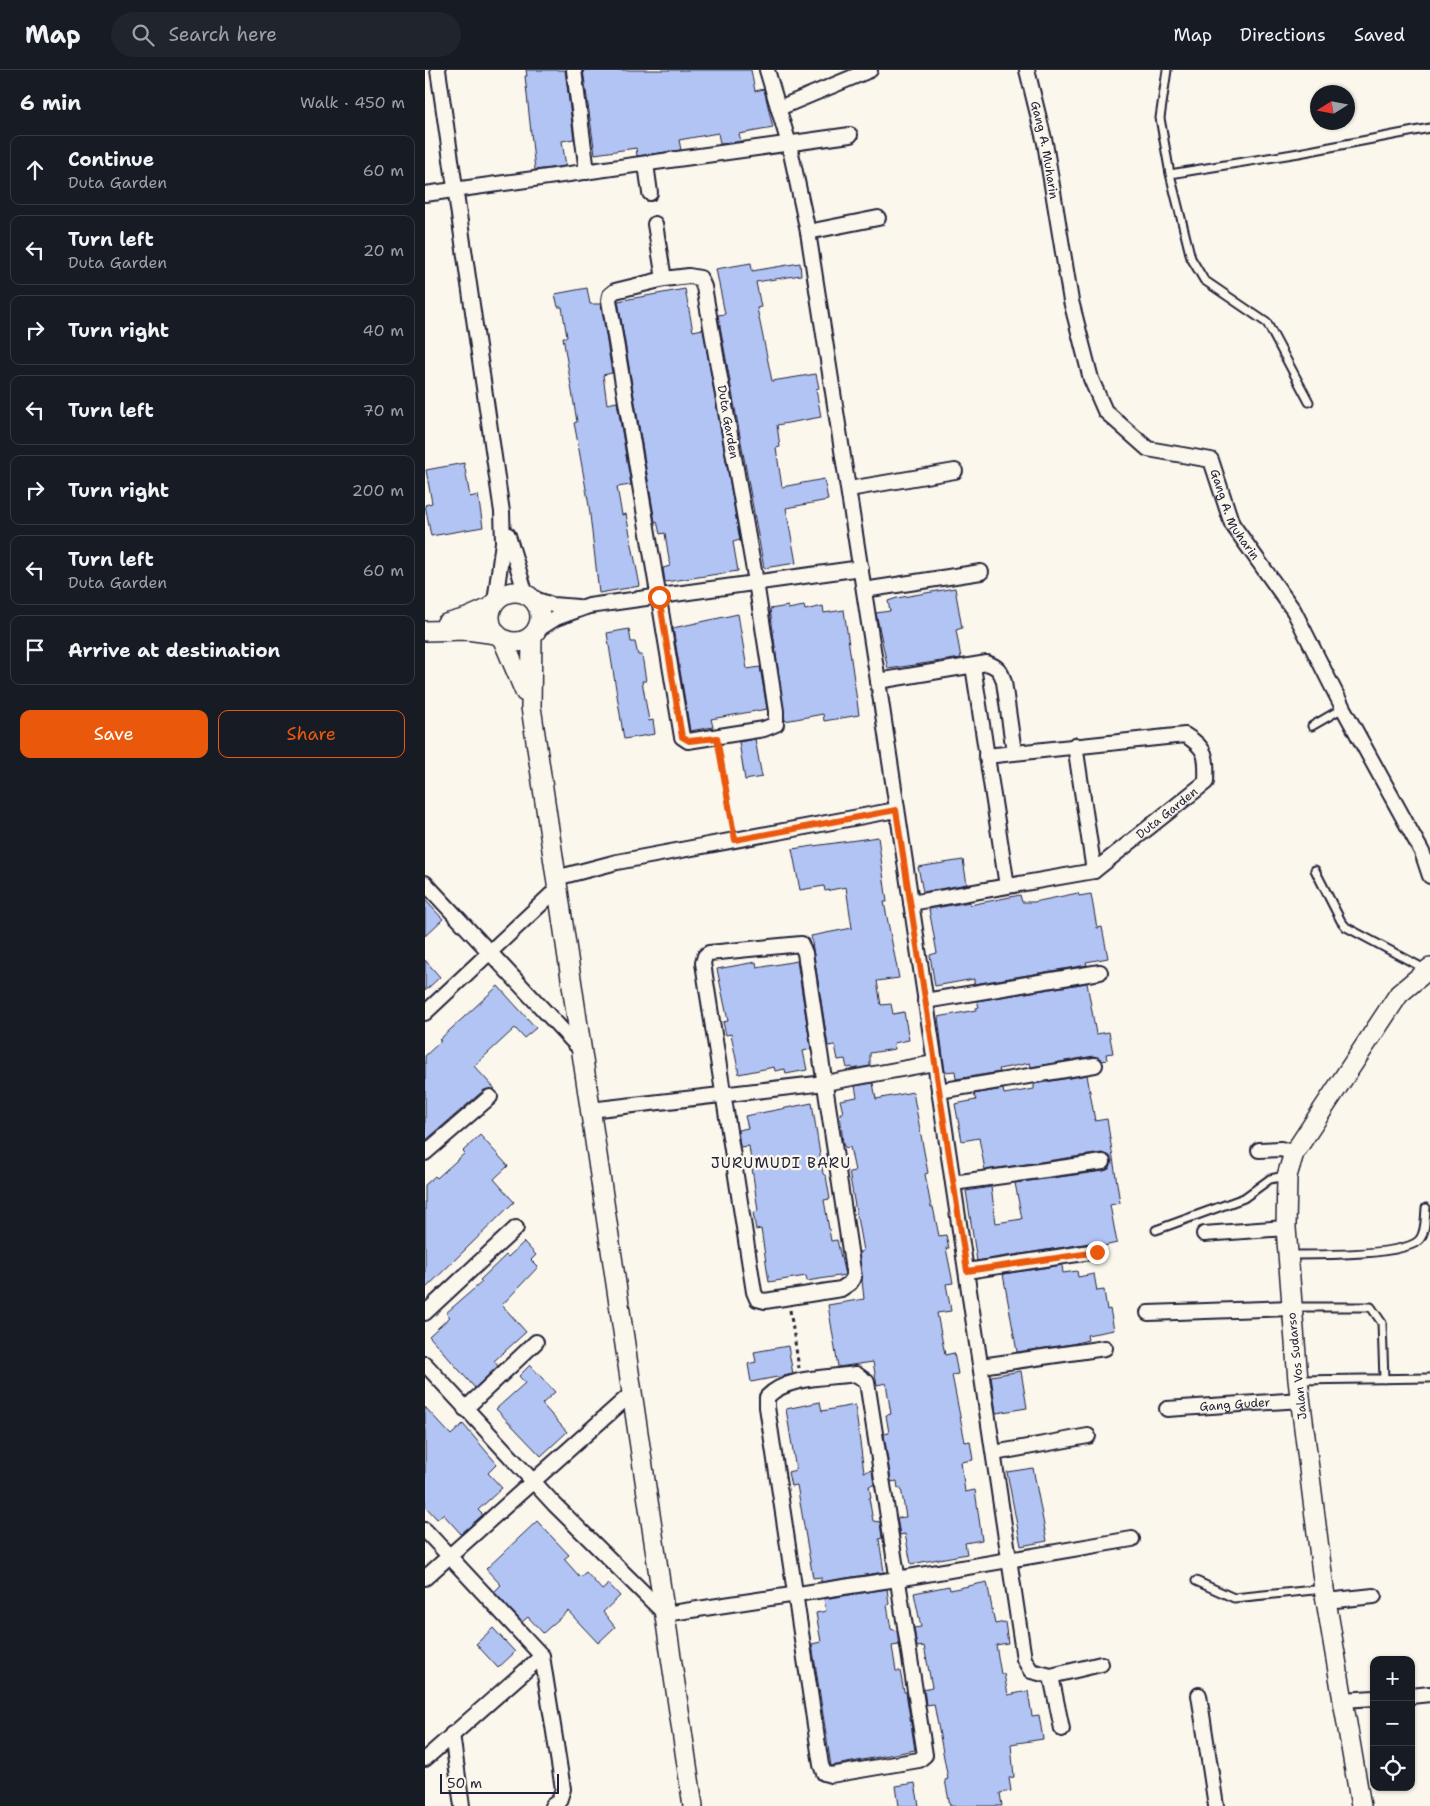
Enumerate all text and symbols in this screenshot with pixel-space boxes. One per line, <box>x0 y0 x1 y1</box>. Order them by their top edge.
search box <box>111 12 461 57</box>
text: Map <box>25 19 81 51</box>
icon: search <box>129 21 157 49</box>
text: Search here <box>169 22 277 47</box>
text: Map <box>1174 23 1212 47</box>
text: Directions <box>1240 23 1326 47</box>
text: Saved <box>1354 23 1405 47</box>
north arrow <box>1310 85 1355 130</box>
text: 6 min <box>20 89 81 117</box>
text: Walk · 450 m <box>300 92 405 113</box>
street label: Gang A. Muharin <box>1027 99 1062 200</box>
text: Continue <box>68 147 154 172</box>
icon: ahead <box>21 156 49 184</box>
text: 60 m <box>363 160 404 181</box>
text: Duta Garden <box>68 172 167 193</box>
text: Turn left <box>68 227 154 252</box>
icon: left <box>21 236 49 264</box>
text: 20 m <box>363 240 404 261</box>
text: Duta Garden <box>68 252 167 273</box>
icon: right <box>21 316 49 344</box>
text: Turn right <box>68 318 169 343</box>
text: 40 m <box>362 320 404 341</box>
street label: Duta Garden <box>714 384 742 460</box>
icon: left <box>21 396 49 424</box>
text: Turn left <box>68 398 154 423</box>
text: 70 m <box>363 400 404 421</box>
street label: Gang A. Muharin <box>1207 467 1263 563</box>
icon: right <box>21 476 49 504</box>
text: Turn right <box>68 478 169 503</box>
text: 200 m <box>352 480 404 501</box>
text: Turn left <box>68 547 154 572</box>
icon: left <box>21 556 49 584</box>
text: 60 m <box>363 560 404 581</box>
text: Duta Garden <box>68 572 167 593</box>
route start <box>648 586 671 609</box>
icon: arrive <box>21 636 49 664</box>
text: Arrive at destination <box>68 638 280 663</box>
button: Save <box>20 710 208 758</box>
button: Share <box>218 710 405 758</box>
street label: Duta Garden <box>1133 784 1201 842</box>
district label: JURUMUDI BARU <box>711 1153 851 1173</box>
route end <box>1086 1241 1109 1264</box>
street label: Jalan Vos Sudarso <box>1283 1312 1311 1420</box>
street label: Gang Guder <box>1199 1394 1271 1415</box>
map controls <box>1370 1656 1415 1791</box>
button: + <box>1370 1656 1415 1701</box>
button: − <box>1370 1701 1415 1746</box>
button: locate <box>1370 1746 1415 1791</box>
scale bar <box>440 1771 559 1794</box>
text: 50 m <box>447 1774 482 1792</box>

